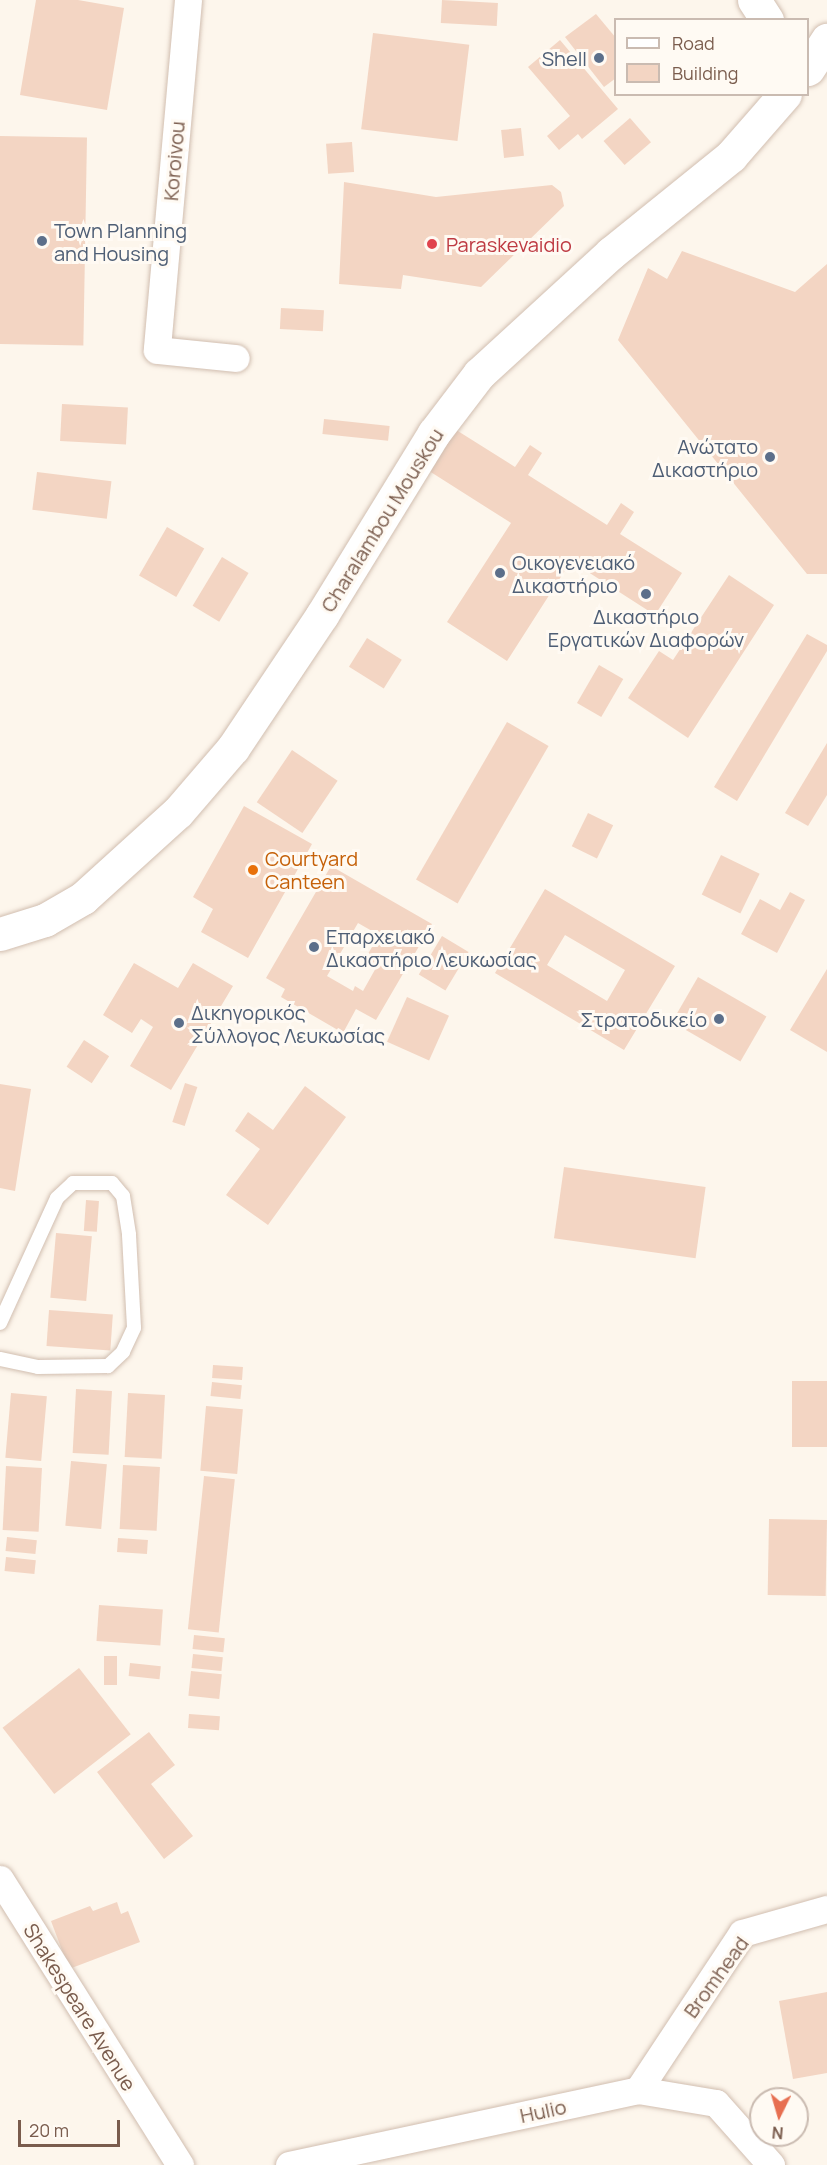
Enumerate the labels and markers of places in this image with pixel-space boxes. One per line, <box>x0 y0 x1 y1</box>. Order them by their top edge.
place label: Shell <box>542 46 587 70</box>
marker: Shell <box>592 51 606 65</box>
place label: Town Planning and Housing <box>54 218 187 265</box>
place label: Paraskevaidio <box>446 232 572 256</box>
marker: Town Planning and Housing <box>35 234 49 248</box>
marker: Paraskevaidio <box>423 235 441 253</box>
place label: Ανώτατο Δικαστήριο <box>652 434 758 481</box>
marker: Ανώτατο Δικαστήριο <box>763 450 777 464</box>
place label: Οικογενειακό Δικαστήριο <box>512 550 635 597</box>
marker: Οικογενειακό Δικαστήριο <box>493 566 507 580</box>
marker: Δικαστήριο Εργατικών Διαφορών <box>639 587 653 601</box>
place label: Δικαστήριο Εργατικών Διαφορών <box>548 604 744 651</box>
place label: Courtyard Canteen <box>265 846 358 893</box>
marker: Courtyard Canteen <box>246 863 260 877</box>
place label: Επαρχειακό Δικαστήριο Λευκωσίας <box>326 924 537 971</box>
marker: Επαρχειακό Δικαστήριο Λευκωσίας <box>307 940 321 954</box>
place label: Δικηγορικός Σύλλογος Λευκωσίας <box>191 1000 385 1047</box>
place label: Στρατοδικείο <box>580 1007 707 1031</box>
marker: Στρατοδικείο <box>712 1012 726 1026</box>
marker: Δικηγορικός Σύλλογος Λευκωσίας <box>172 1016 186 1030</box>

